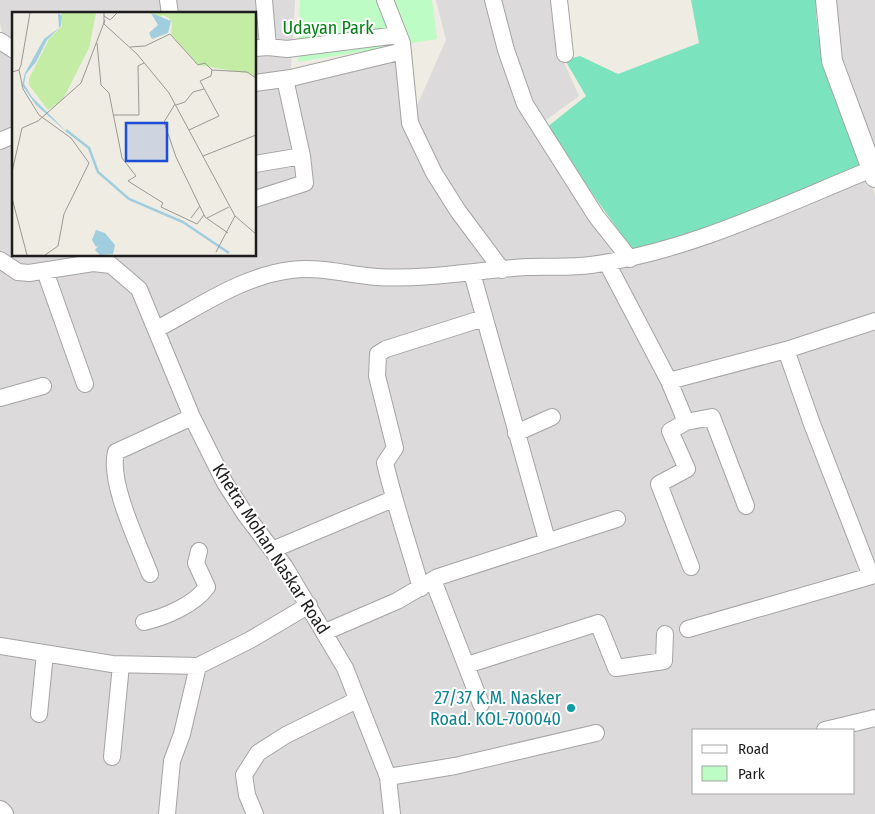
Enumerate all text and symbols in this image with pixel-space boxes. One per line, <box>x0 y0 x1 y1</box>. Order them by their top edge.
inset map <box>12 12 256 256</box>
park label: Udayan Park <box>282 17 374 39</box>
street label: Khetra Mohan Naskar Road <box>208 460 334 638</box>
place label: 27/37 K.M. Nasker Road. KOL-700040 <box>430 687 562 730</box>
marker: 27/37 K.M. Nasker Road. KOL-700040 <box>565 702 577 714</box>
legend <box>692 729 855 794</box>
text: Road <box>738 740 769 758</box>
text: Park <box>738 765 765 783</box>

